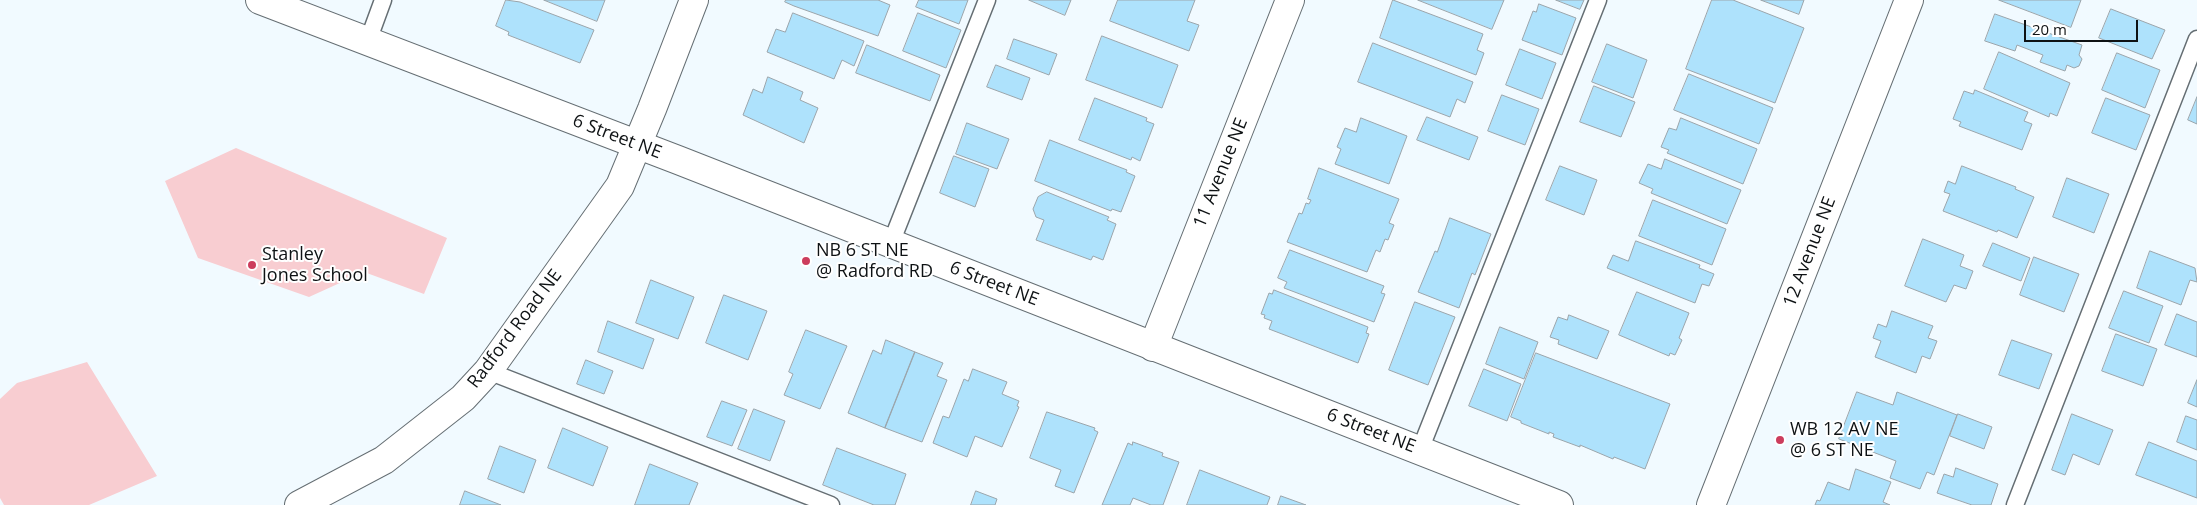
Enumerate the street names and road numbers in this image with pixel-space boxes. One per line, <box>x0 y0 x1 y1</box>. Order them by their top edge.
street label: 6 Street NE <box>569 110 665 164</box>
street label: 11 Avenue NE <box>1189 115 1253 231</box>
street label: 12 Avenue NE <box>1779 194 1841 310</box>
street label: 6 Street NE <box>946 257 1042 311</box>
street label: Radford Road NE <box>463 265 567 393</box>
street label: 6 Street NE <box>1323 404 1419 458</box>

